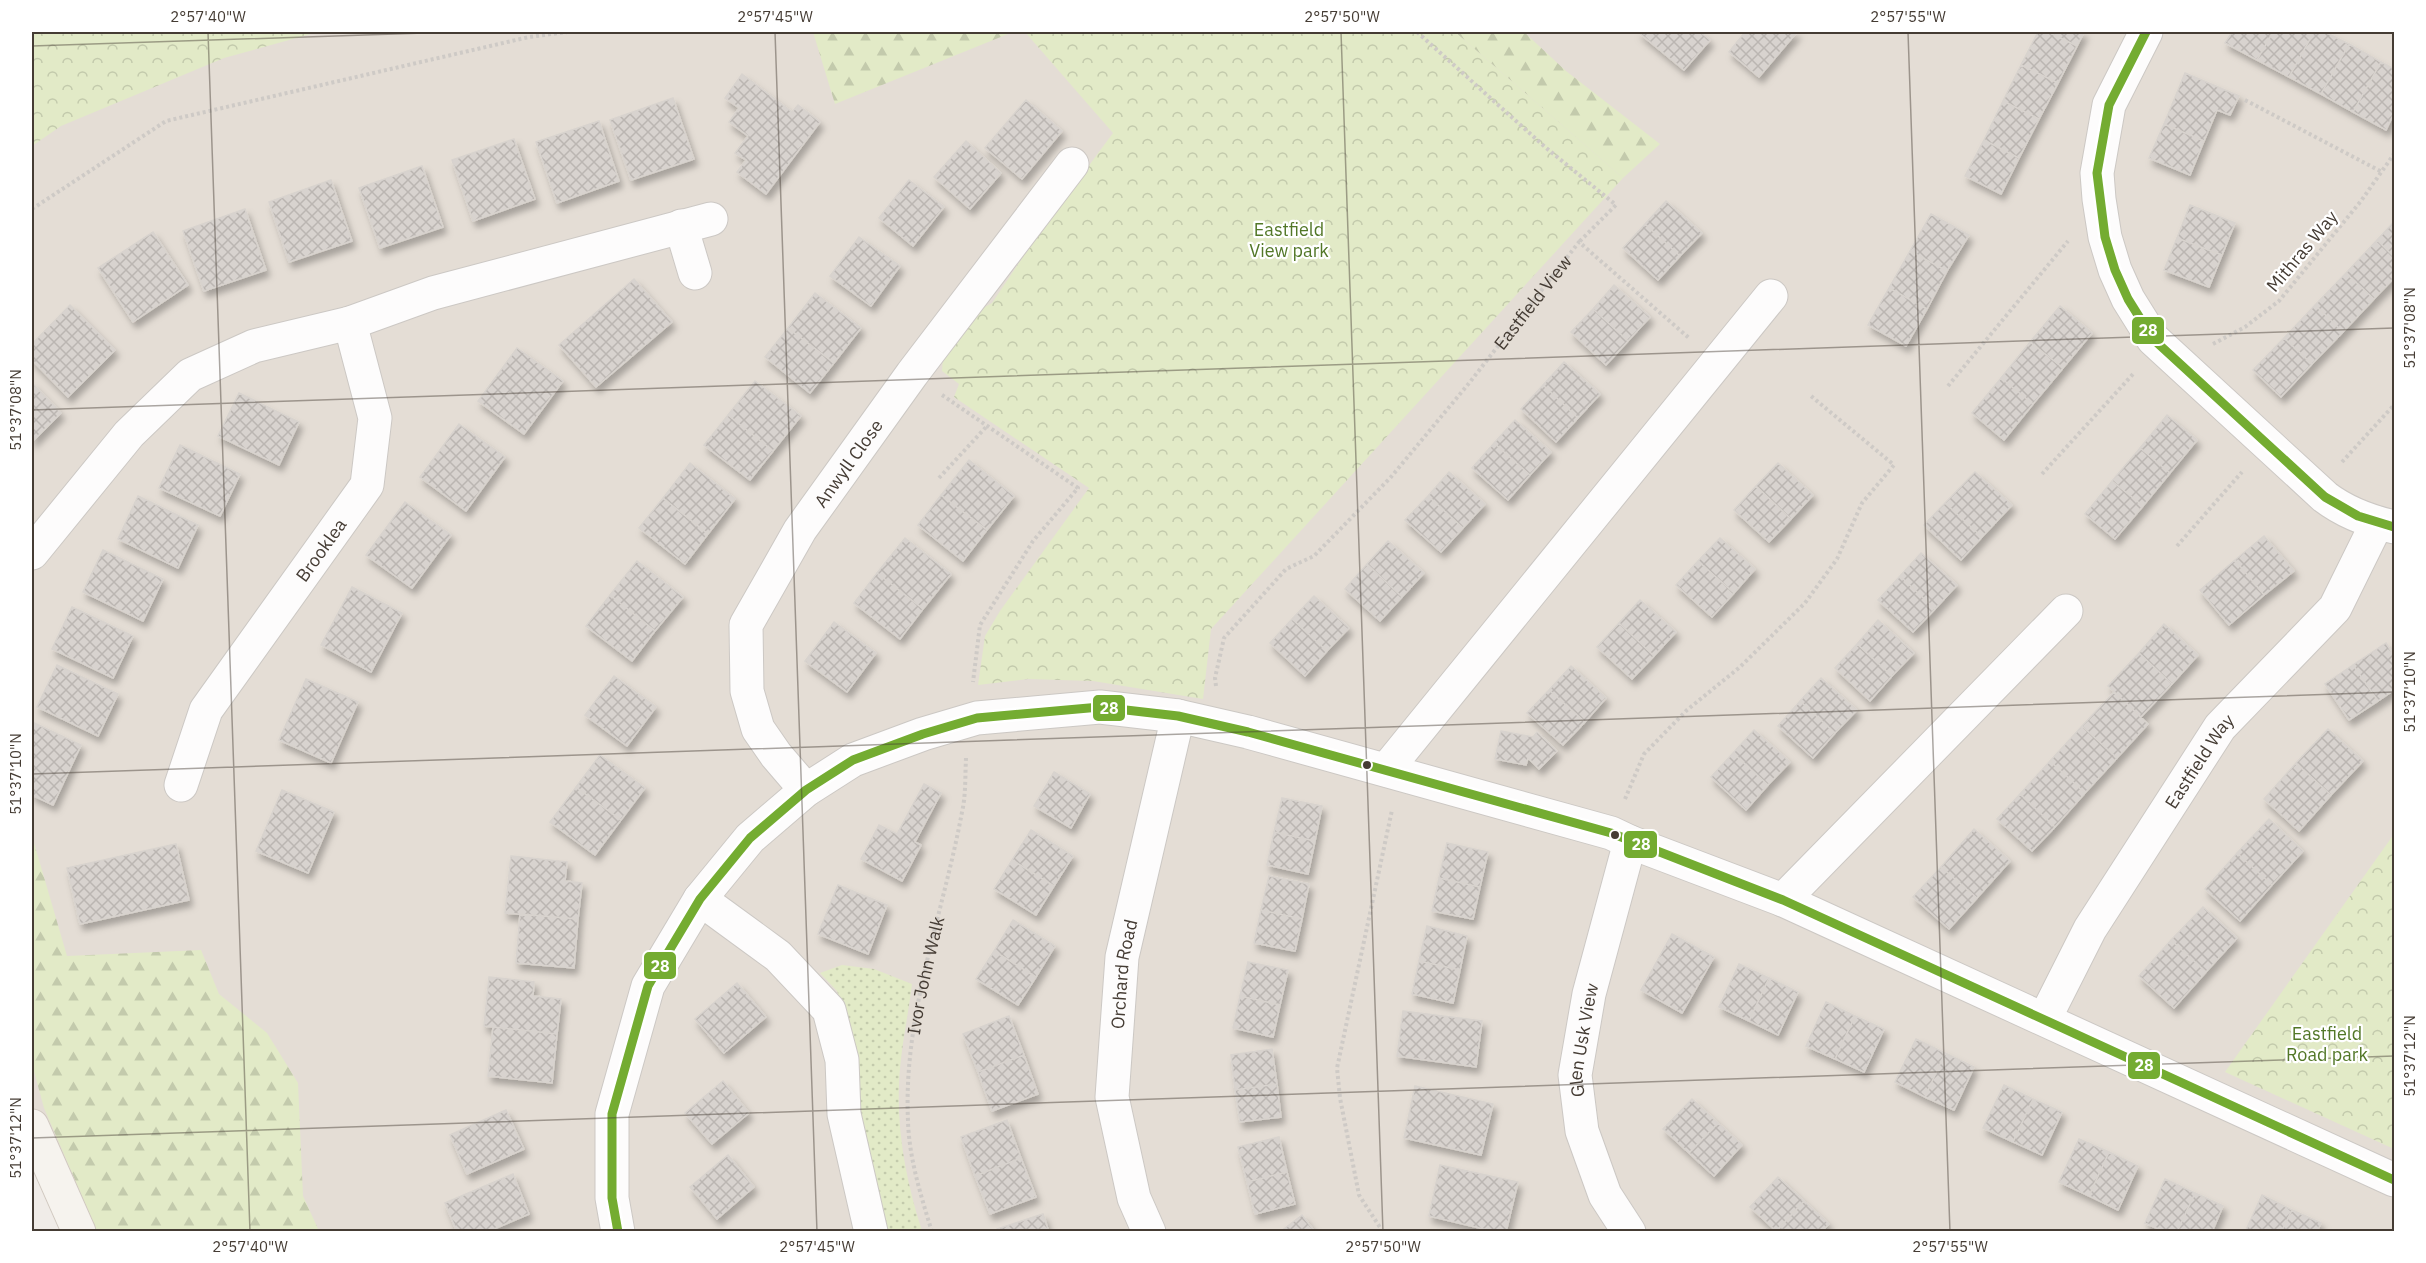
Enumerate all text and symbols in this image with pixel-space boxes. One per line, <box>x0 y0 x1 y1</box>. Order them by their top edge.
text: 2°57'40"W <box>170 7 246 26</box>
text: 2°57'45"W <box>737 7 813 26</box>
text: 2°57'50"W <box>1304 7 1380 26</box>
text: 2°57'55"W <box>1870 7 1946 26</box>
street label: Mithras Way <box>2261 206 2343 296</box>
park label: Eastfield View park <box>1249 218 1329 262</box>
street label: Eastfield View <box>1488 250 1576 354</box>
text: 51°37'08"N <box>2400 287 2419 369</box>
line badge: 28 <box>2131 316 2165 345</box>
text: 28 <box>2138 320 2158 340</box>
text: 51°37'08"N <box>6 369 25 451</box>
street label: Anwyll Close <box>809 414 888 512</box>
street label: Brooklea <box>290 513 351 586</box>
text: 51°37'10"N <box>2400 651 2419 733</box>
line badge: 28 <box>1092 694 1126 722</box>
text: 28 <box>1099 698 1119 718</box>
street label: Eastfield Way <box>2159 709 2238 813</box>
text: 51°37'10"N <box>6 733 25 815</box>
unlabelled marker <box>1361 759 1373 771</box>
unlabelled marker <box>1609 829 1621 841</box>
line badge: 28 <box>1623 830 1658 859</box>
text: 28 <box>1631 834 1651 854</box>
street label: Ivor John Walk <box>901 913 949 1036</box>
street label: Orchard Road <box>1105 917 1142 1030</box>
line badge: 28 <box>643 951 677 980</box>
text: 28 <box>650 956 670 976</box>
street label: Glen Usk View <box>1563 980 1603 1099</box>
text: 51°37'12"N <box>2400 1015 2419 1097</box>
park label: Eastfield Road park <box>2286 1022 2368 1066</box>
line badge: 28 <box>2127 1051 2161 1080</box>
text: 28 <box>2134 1055 2154 1075</box>
text: 51°37'12"N <box>6 1097 25 1179</box>
text: 2°57'40"W <box>212 1237 288 1256</box>
text: 2°57'45"W <box>779 1237 855 1256</box>
text: 2°57'50"W <box>1345 1237 1421 1256</box>
text: 2°57'55"W <box>1912 1237 1988 1256</box>

